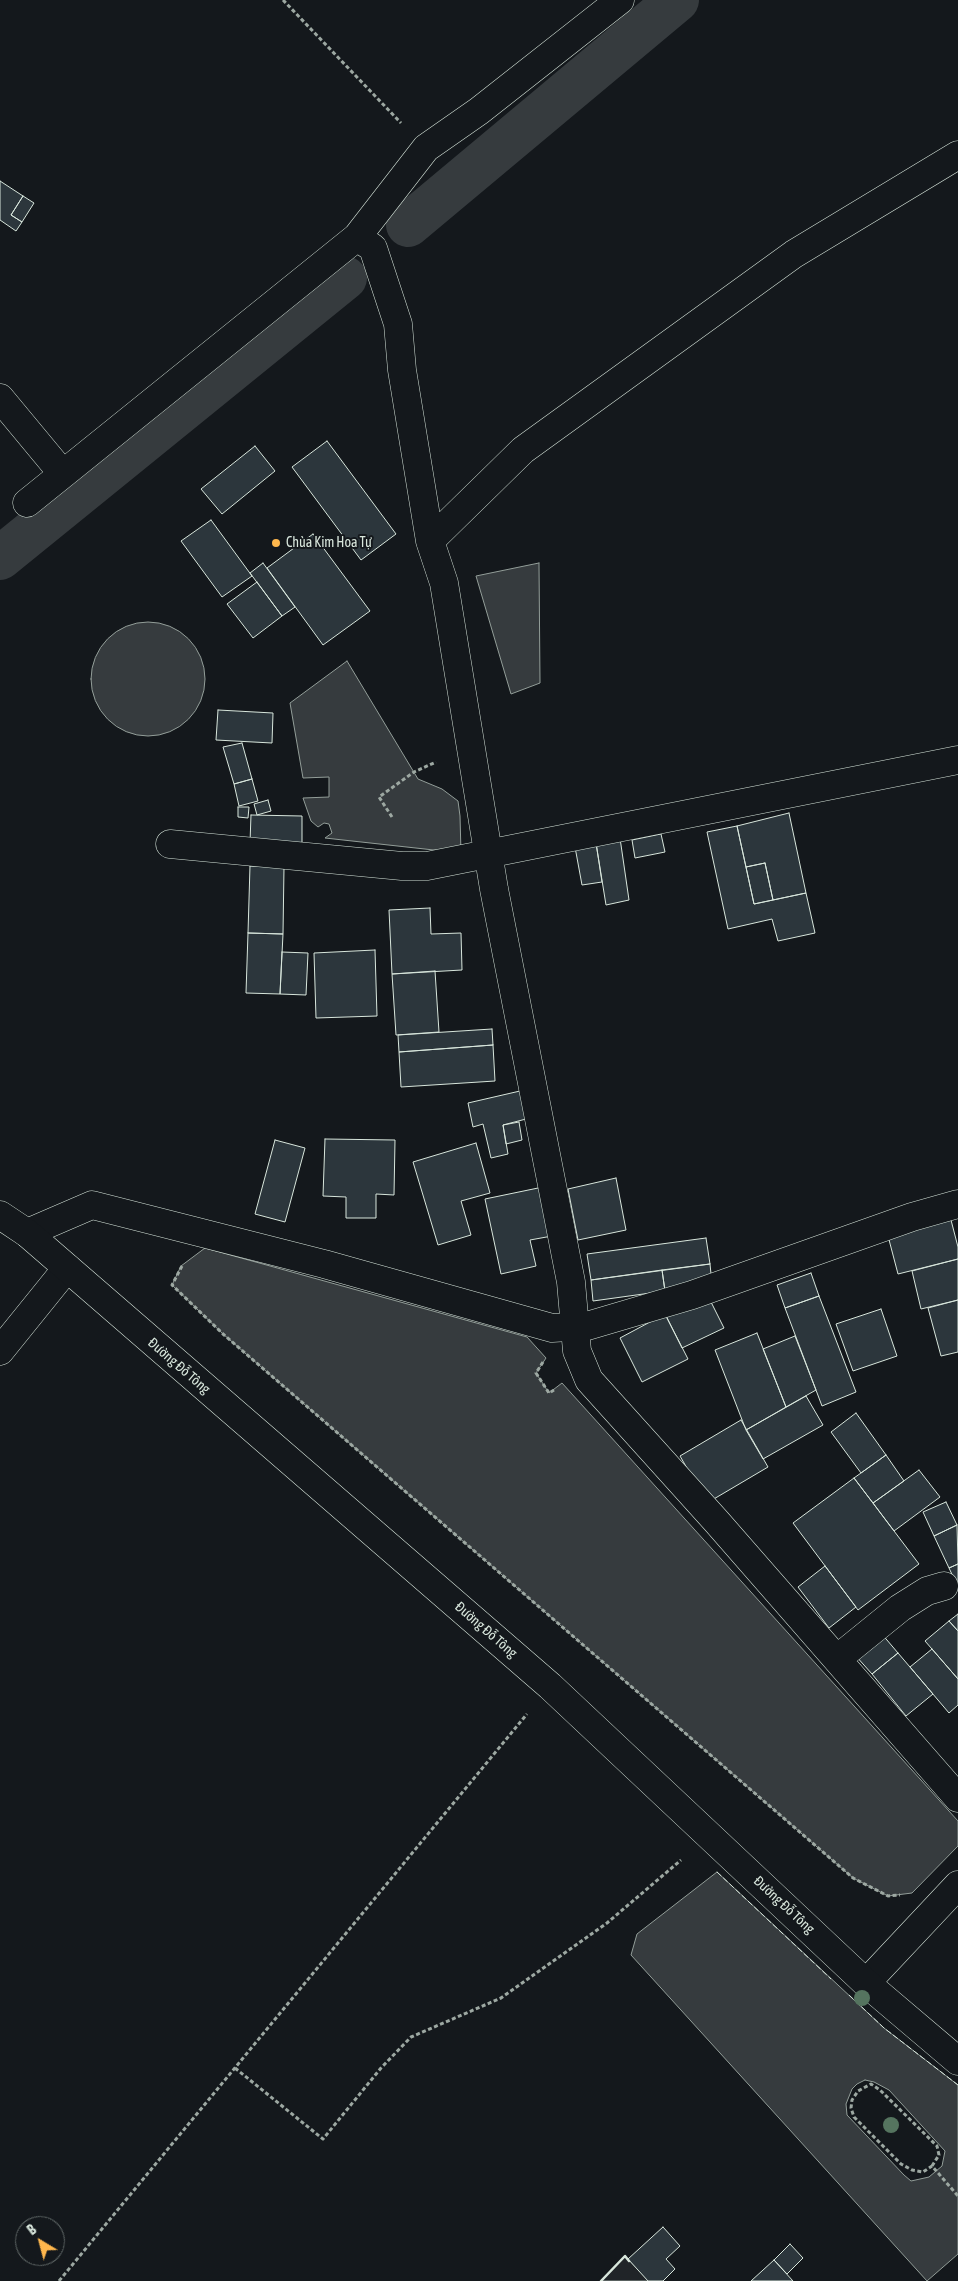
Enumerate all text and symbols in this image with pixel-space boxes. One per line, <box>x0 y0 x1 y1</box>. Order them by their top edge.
place label: Chùa Kim Hoa Tự <box>286 535 372 551</box>
marker: Chùa Kim Hoa Tự <box>270 537 282 549</box>
street label: Đường Đỗ Tông <box>144 1334 214 1398</box>
street label: Đường Đỗ Tông <box>451 1598 521 1662</box>
street label: Đường Đỗ Tông <box>750 1873 818 1937</box>
north arrow <box>15 2216 65 2266</box>
text: B <box>24 2221 39 2238</box>

